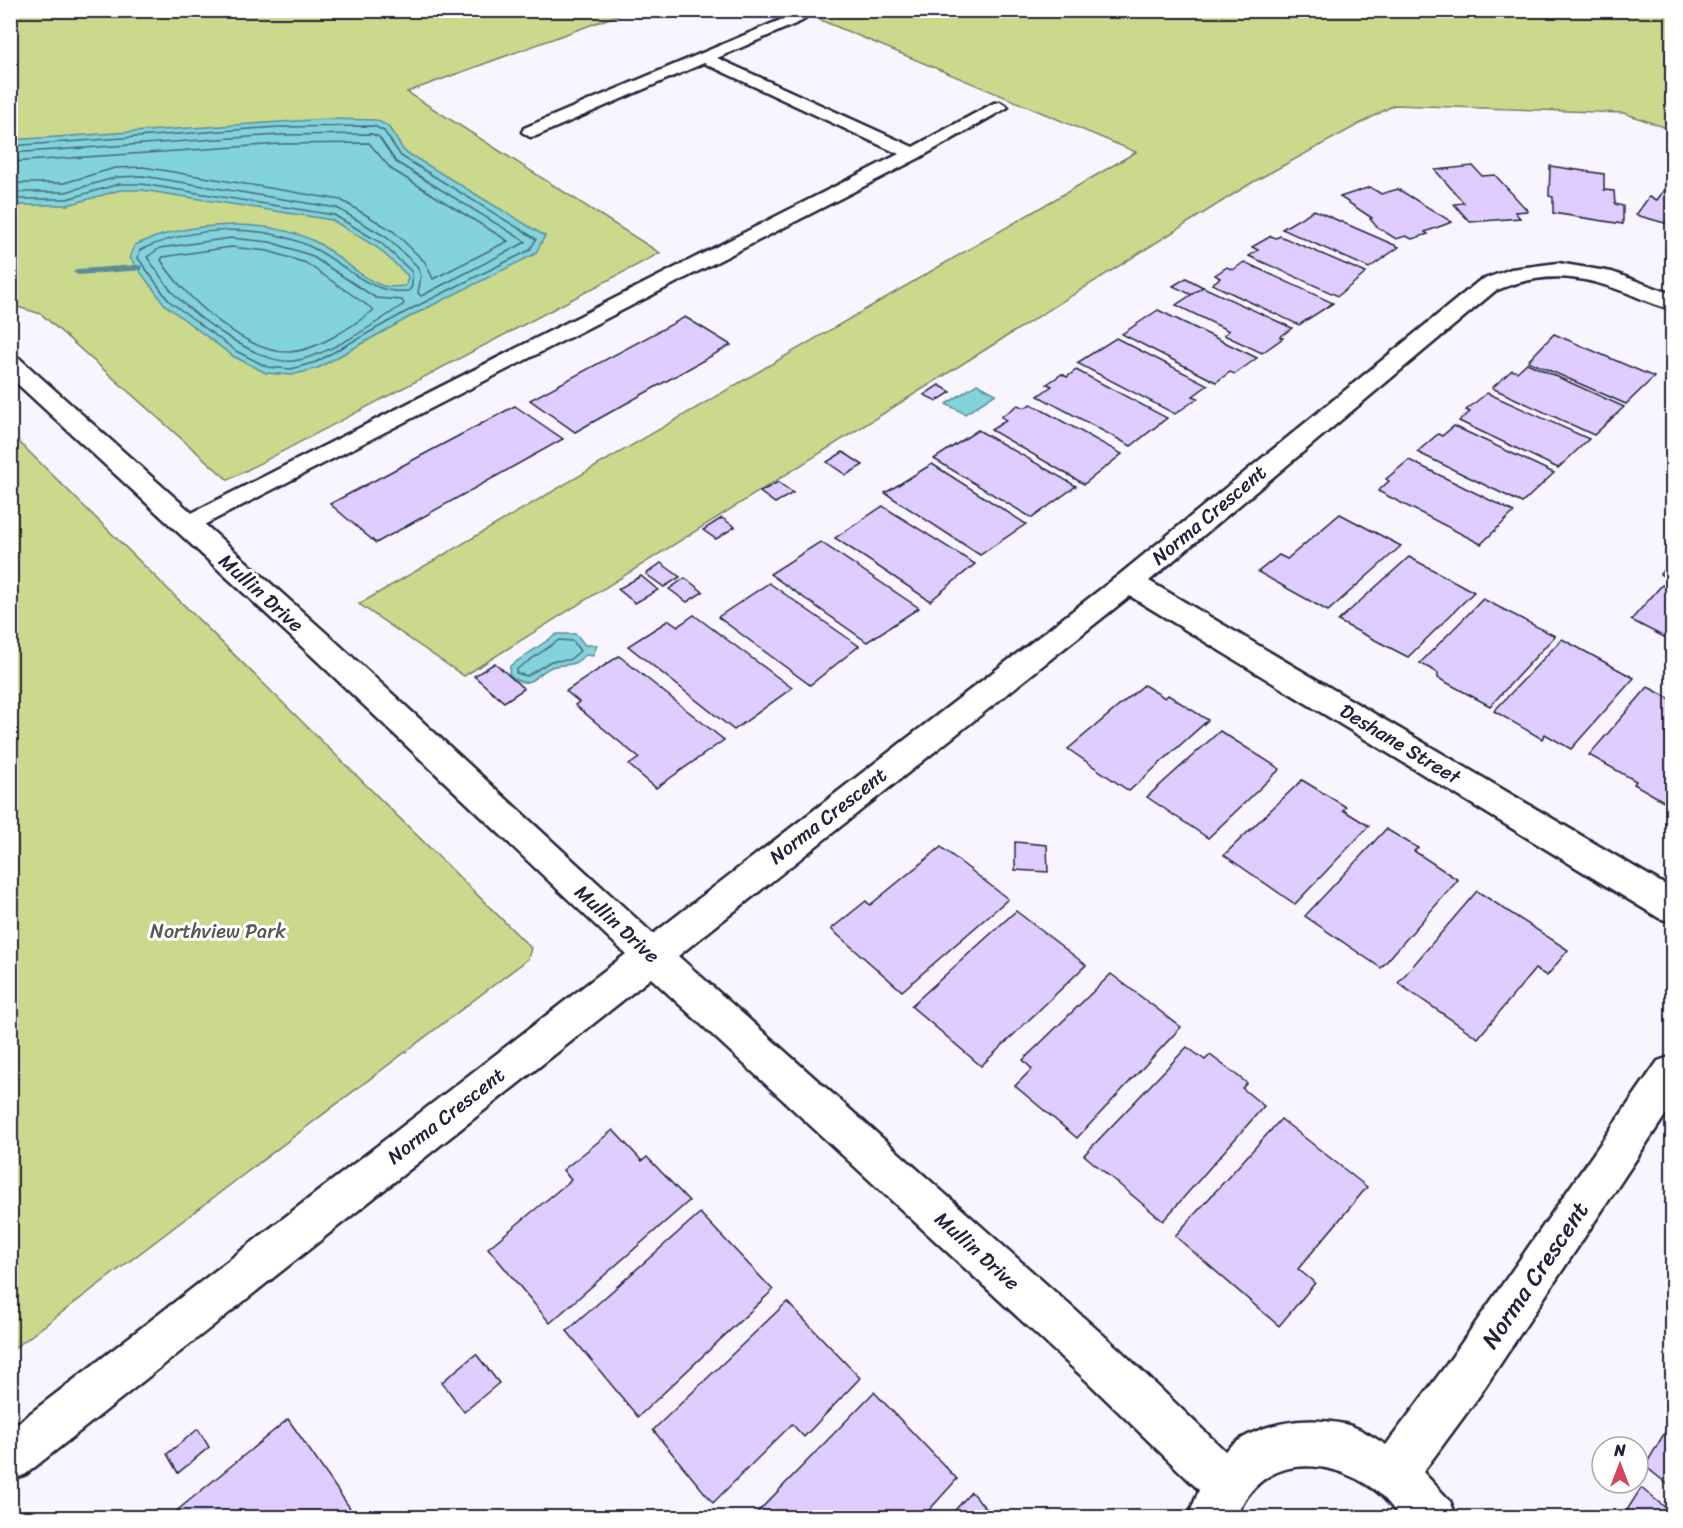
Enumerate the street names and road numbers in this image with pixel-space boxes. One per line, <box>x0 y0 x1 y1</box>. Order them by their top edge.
street label: Norma Crescent <box>1143 456 1275 574</box>
street label: Mullin Drive <box>210 545 312 641</box>
street label: Deshane Street <box>1333 694 1468 794</box>
street label: Norma Crescent <box>761 758 895 874</box>
street label: Mullin Drive <box>566 876 668 972</box>
street label: Norma Crescent <box>379 1058 513 1174</box>
street label: Norma Crescent <box>1470 1193 1600 1357</box>
street label: Mullin Drive <box>926 1203 1028 1299</box>

